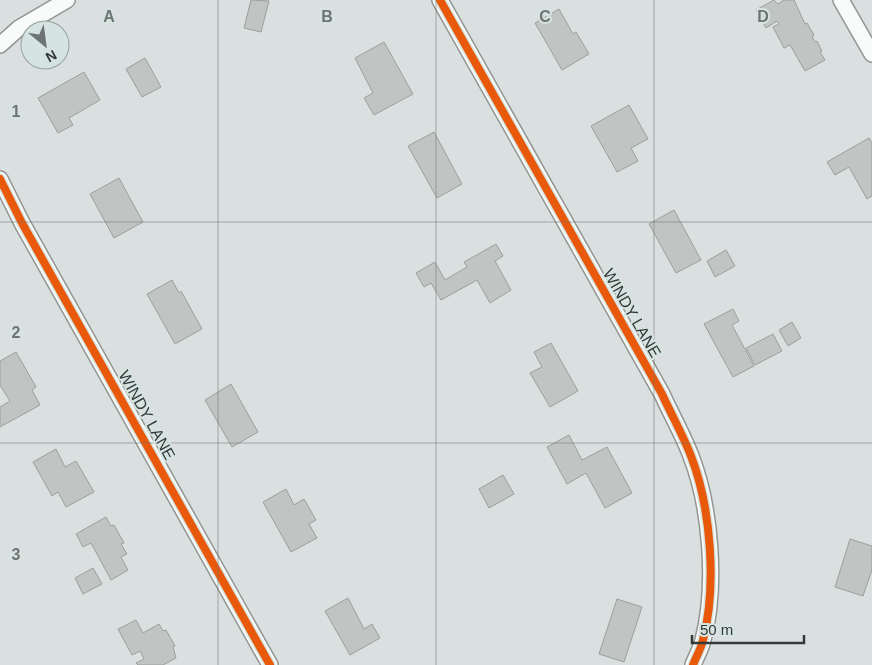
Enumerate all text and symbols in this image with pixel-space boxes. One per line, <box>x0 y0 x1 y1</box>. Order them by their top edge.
text: A <box>103 8 115 25</box>
text: B <box>321 8 333 25</box>
text: C <box>539 8 551 25</box>
text: D <box>757 8 769 25</box>
north arrow <box>20 20 70 70</box>
text: N <box>43 47 60 66</box>
text: 1 <box>12 103 21 120</box>
street label: WINDY LANE <box>600 266 664 360</box>
text: 2 <box>12 324 21 341</box>
street label: WINDY LANE <box>115 367 179 463</box>
text: 3 <box>12 546 21 563</box>
scale bar <box>692 612 804 644</box>
text: 50 m <box>700 621 733 638</box>

